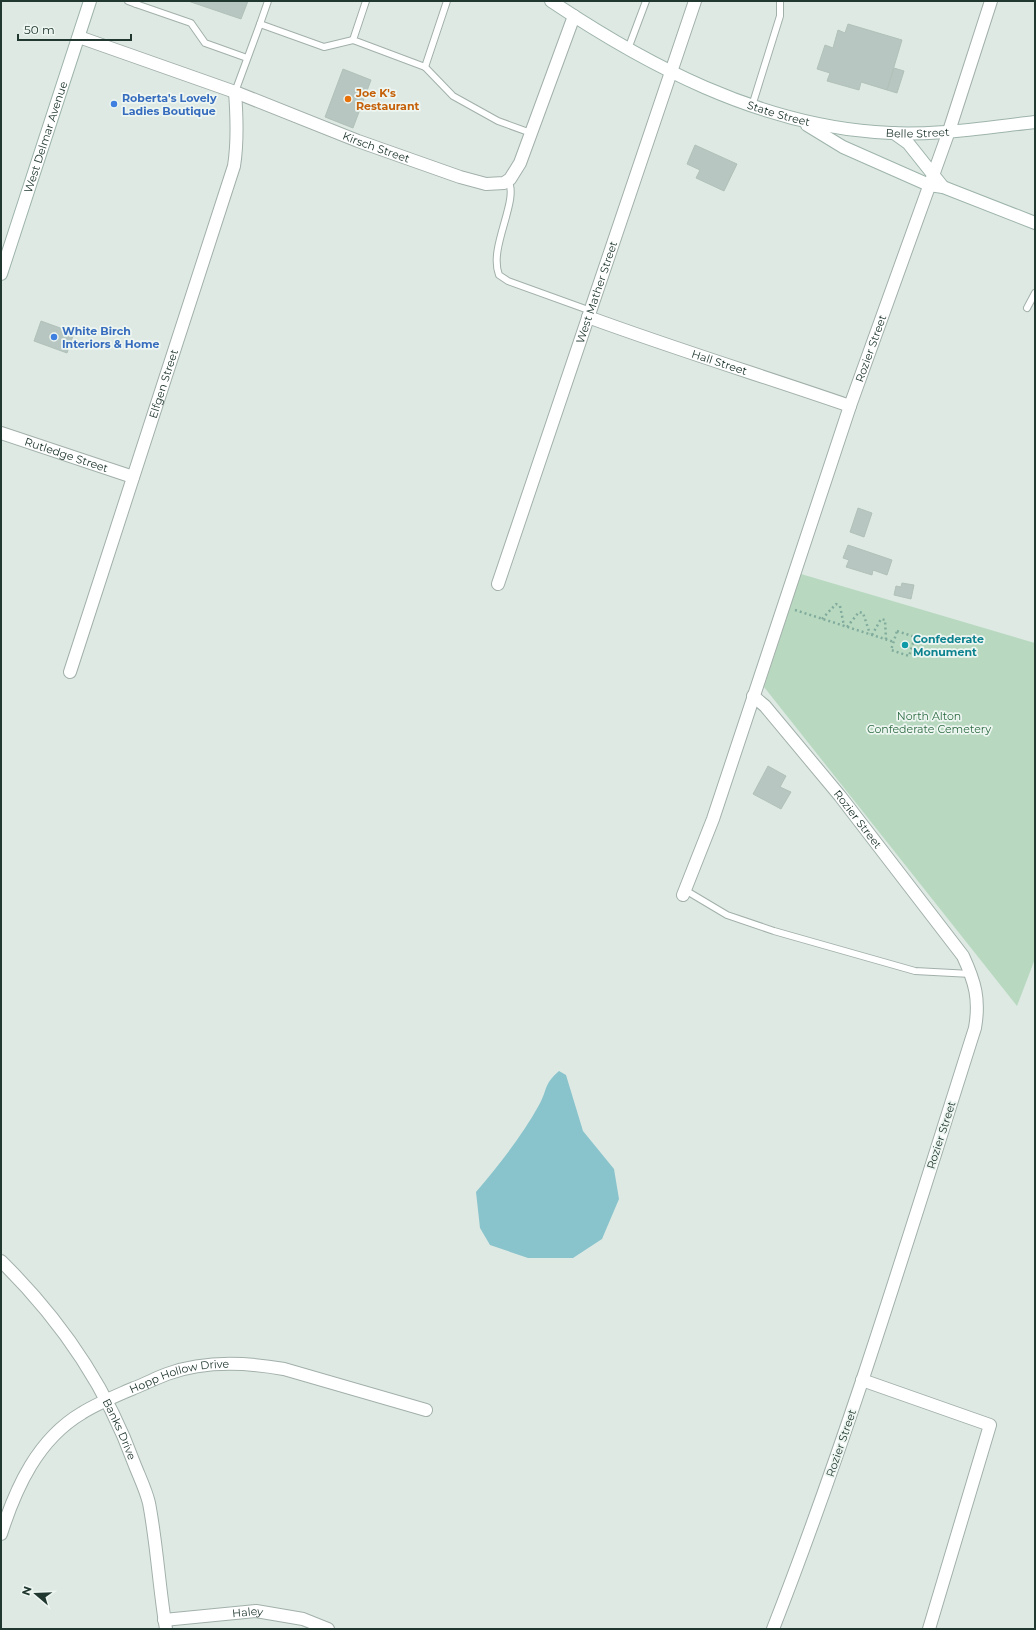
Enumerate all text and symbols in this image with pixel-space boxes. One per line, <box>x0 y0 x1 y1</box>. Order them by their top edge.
scale bar <box>18 16 131 42</box>
text: 50 m <box>24 22 55 37</box>
street label: West Delmar Avenue <box>21 79 70 195</box>
place label: Joe K's Restaurant <box>355 86 419 113</box>
place label: Roberta's Lovely Ladies Boutique <box>122 91 217 118</box>
marker: Joe K's Restaurant <box>343 94 353 104</box>
street label: State Street <box>745 98 812 129</box>
marker: Roberta's Lovely Ladies Boutique <box>109 99 119 109</box>
street label: Belle Street <box>885 125 950 140</box>
street label: Kirsch Street <box>341 129 412 166</box>
street label: West Mather Street <box>573 239 621 345</box>
street label: Rozier Street <box>852 312 889 384</box>
place label: White Birch Interiors & Home <box>62 324 159 351</box>
marker: White Birch Interiors & Home <box>49 332 59 342</box>
street label: Elfgen Street <box>146 347 181 420</box>
street label: Hall Street <box>690 347 749 378</box>
street label: Rutledge Street <box>23 434 111 475</box>
place label: Confederate Monument <box>913 632 984 659</box>
marker: Confederate Monument <box>900 640 910 650</box>
park label: North Alton Confederate Cemetery <box>867 709 991 736</box>
street label: Rozier Street <box>831 787 885 852</box>
street label: Rozier Street <box>923 1099 959 1171</box>
street label: Hopp Hollow Drive <box>127 1357 230 1396</box>
street label: Banks Drive <box>99 1396 139 1462</box>
street label: Rozier Street <box>823 1407 859 1479</box>
north arrow <box>16 1574 56 1614</box>
text: N <box>18 1584 35 1597</box>
street label: Haley <box>232 1604 264 1620</box>

